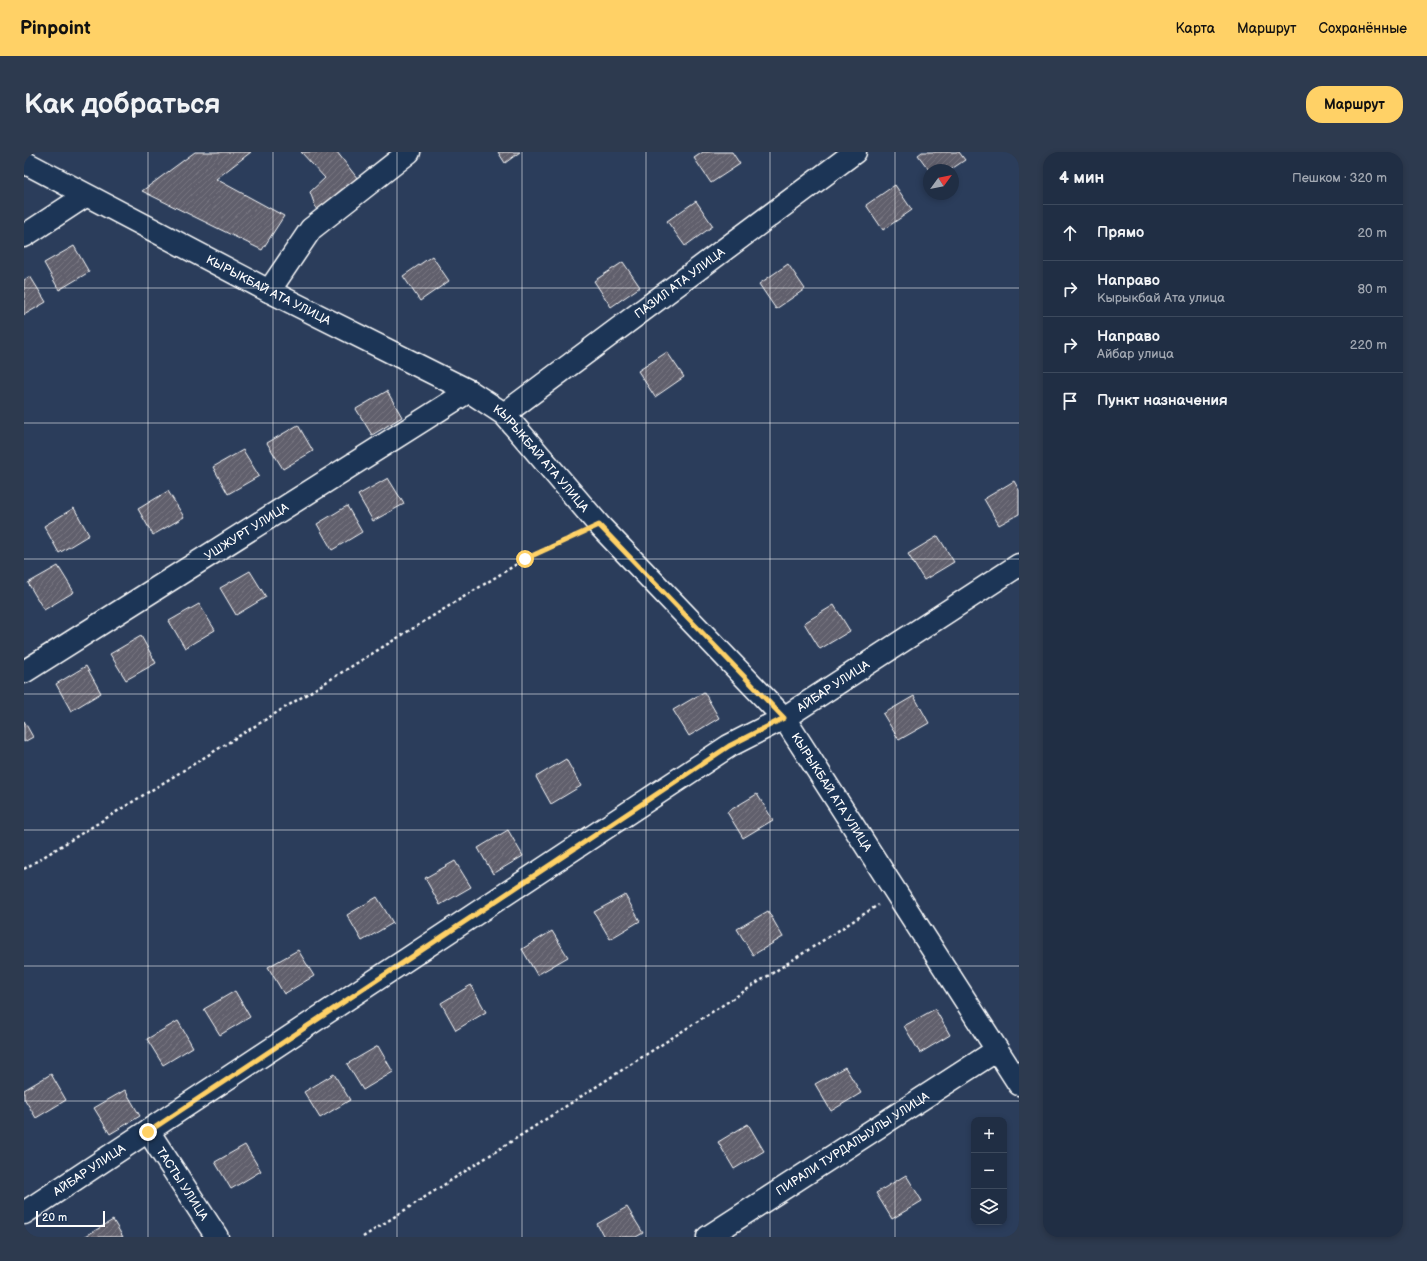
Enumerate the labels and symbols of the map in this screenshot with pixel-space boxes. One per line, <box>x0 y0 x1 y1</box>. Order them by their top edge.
north arrow <box>923 164 959 200</box>
street label: ПАЗИЛ АТА УЛИЦА <box>631 244 728 322</box>
street label: КЫРЫКБАЙ АТА УЛИЦА <box>204 252 334 329</box>
street label: КЫРЫКБАЙ АТА УЛИЦА <box>490 401 593 516</box>
street label: УШЖУРТ УЛИЦА <box>202 499 292 564</box>
route start <box>516 550 534 568</box>
street label: АЙБАР УЛИЦА <box>793 657 873 716</box>
street label: КЫРЫКБАЙ АТА УЛИЦА <box>788 730 876 855</box>
street label: ПИРАЛИ ТУРДАЛЫУЛЫ УЛИЦА <box>773 1088 932 1199</box>
route end <box>139 1123 157 1141</box>
street label: АЙБАР УЛИЦА <box>49 1140 129 1200</box>
street label: ТАСТЫ УЛИЦА <box>153 1144 212 1224</box>
scale bar <box>36 1209 105 1228</box>

